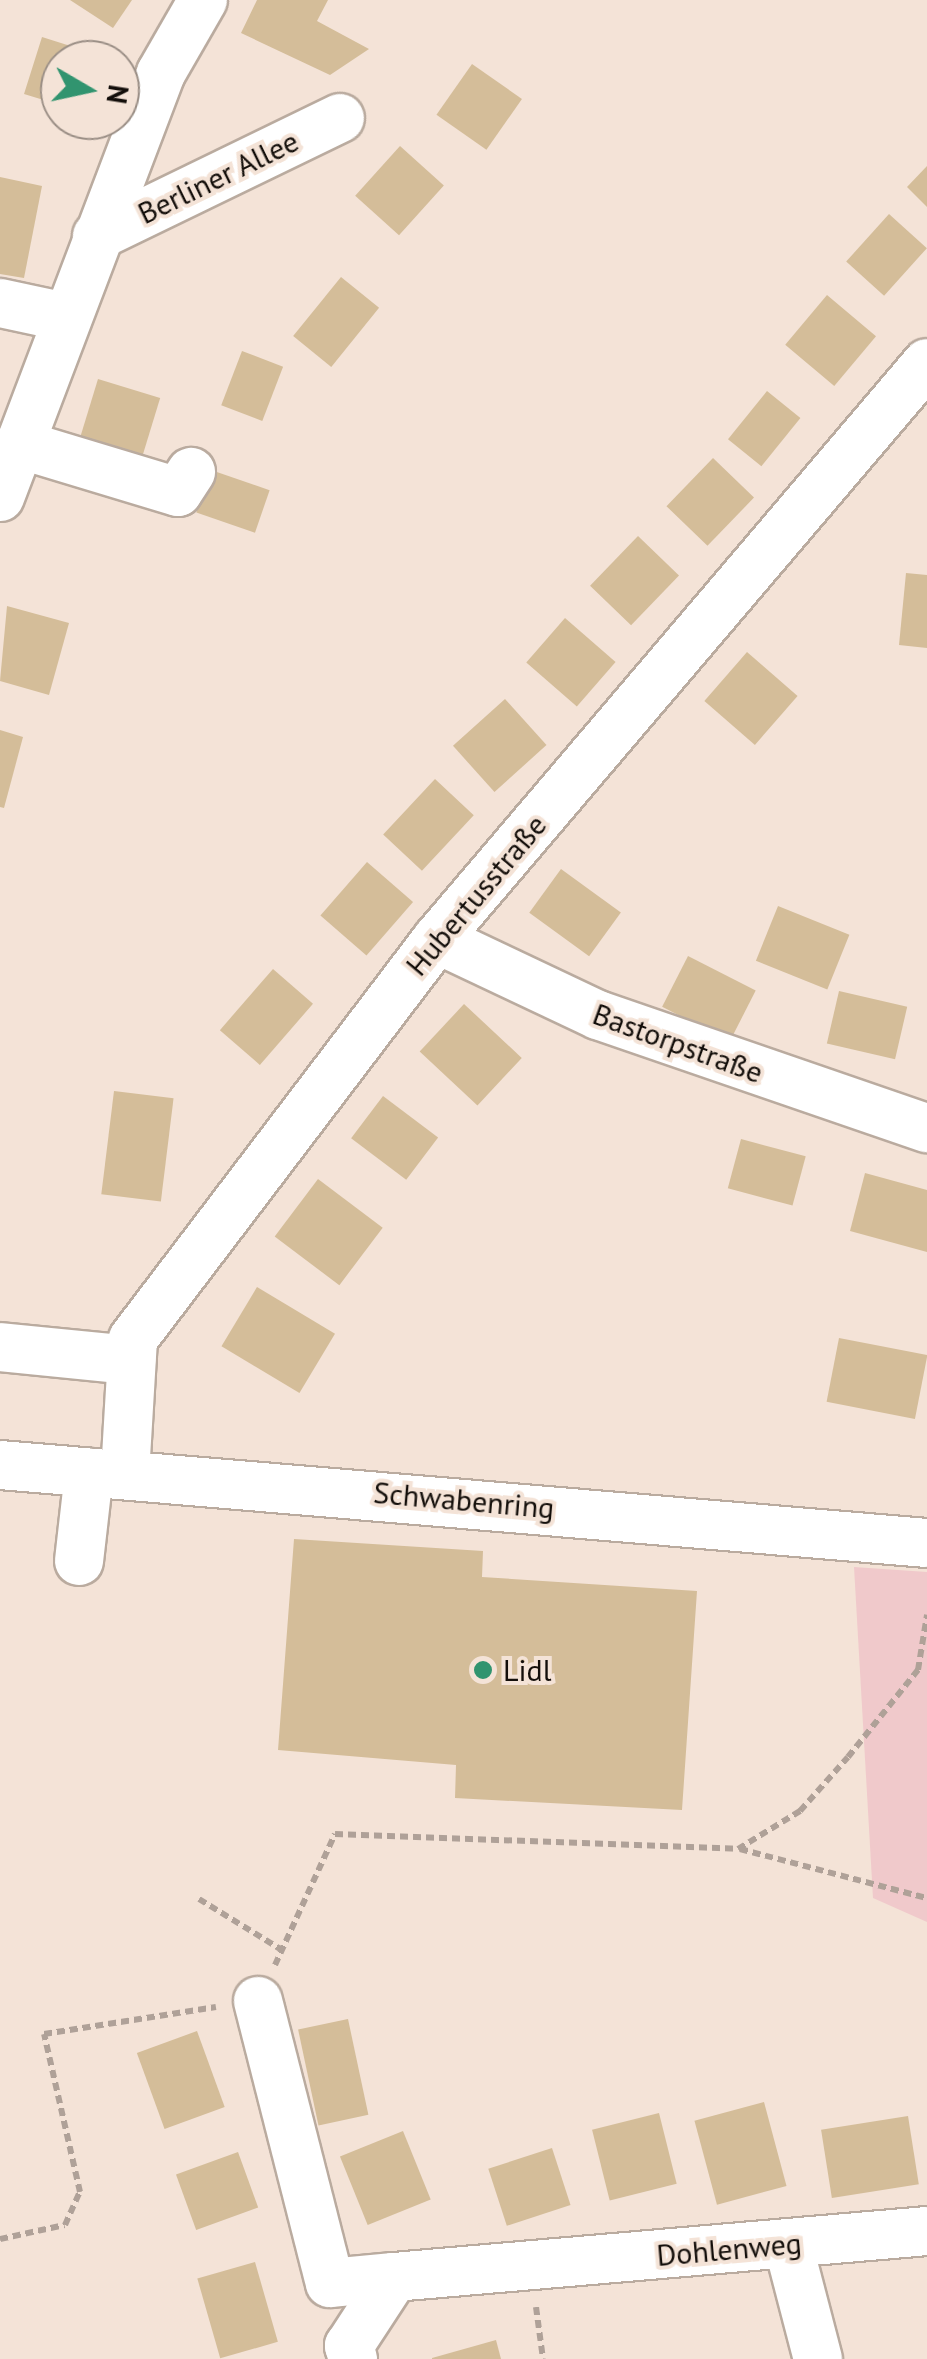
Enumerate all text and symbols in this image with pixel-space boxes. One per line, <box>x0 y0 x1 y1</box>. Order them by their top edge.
north arrow <box>40 40 140 140</box>
text: N <box>98 82 138 106</box>
street label: Berliner Allee <box>132 122 304 232</box>
street label: Hubertusstraße <box>398 807 554 983</box>
street label: Bastorpstraße <box>588 996 768 1090</box>
street label: Schwabenring <box>372 1474 556 1526</box>
place label: Lidl <box>503 1652 551 1688</box>
marker: Lidl <box>472 1659 494 1681</box>
street label: Dohlenweg <box>655 2225 803 2273</box>

